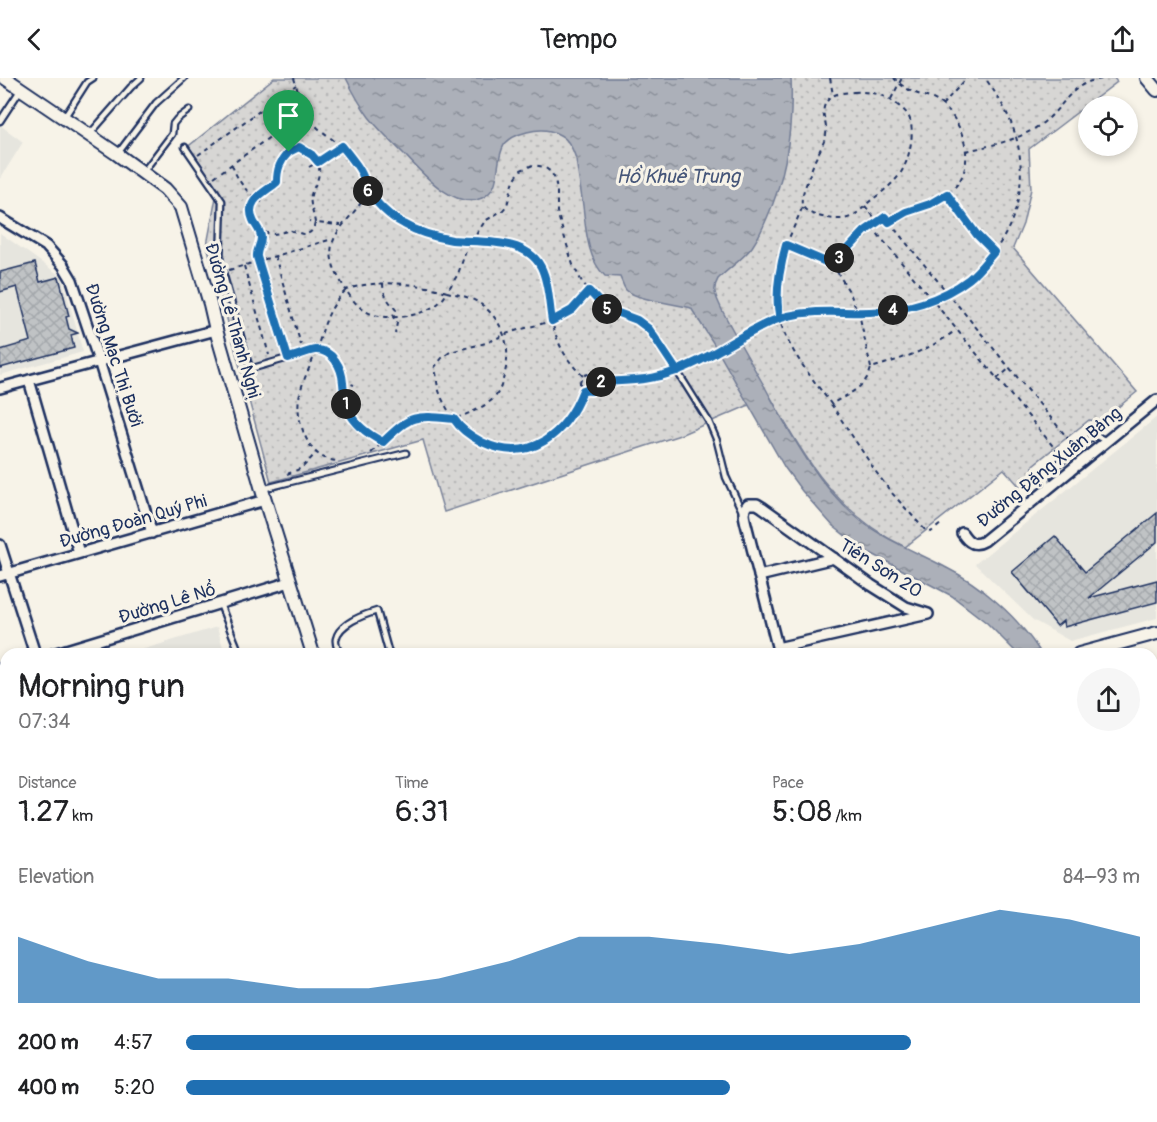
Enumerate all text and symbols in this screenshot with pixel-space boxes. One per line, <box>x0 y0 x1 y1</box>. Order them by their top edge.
icon: back <box>18 23 51 56</box>
text: Tempo <box>540 23 617 56</box>
icon: share <box>1106 23 1139 56</box>
pin <box>263 90 314 152</box>
map controls <box>1078 96 1138 156</box>
button: locate <box>1078 96 1138 156</box>
icon: arrive <box>272 99 305 132</box>
water label: Hồ Khuê Trung <box>616 164 742 189</box>
pin: 6 <box>353 176 383 206</box>
text: 6 <box>363 181 373 201</box>
street label: Đường Lê Thanh Nghị <box>199 240 266 402</box>
pin: 3 <box>824 243 854 273</box>
text: 3 <box>835 248 843 268</box>
street label: Đường Mạc Thị Bưởi <box>80 281 148 430</box>
pin: 5 <box>592 294 622 324</box>
pin: 4 <box>878 295 908 325</box>
text: 5 <box>603 299 611 319</box>
text: 4 <box>888 300 898 320</box>
pin: 2 <box>586 367 616 397</box>
text: 2 <box>597 372 605 392</box>
pin: 1 <box>331 389 361 419</box>
text: 1 <box>343 394 349 414</box>
street label: Đường Đặng Xuân Bảng <box>972 402 1126 533</box>
street label: Đường Đoàn Quý Phi <box>57 489 209 554</box>
street label: Tiên Sơn 20 <box>835 534 927 603</box>
street label: Đường Lê Nổ <box>115 577 219 629</box>
text: Morning run <box>18 666 185 707</box>
button: share <box>1077 668 1140 731</box>
text: 07:34 <box>18 709 70 734</box>
text: Distance <box>18 773 77 793</box>
text: Time <box>395 773 428 793</box>
text: Pace <box>772 773 804 793</box>
text: 1.27 <box>18 793 69 830</box>
text: 6:31 <box>395 793 449 830</box>
text: 5:08 <box>772 793 832 830</box>
text: km <box>69 806 93 826</box>
text: /km <box>832 806 862 826</box>
text: Elevation <box>18 864 94 889</box>
text: 84–93 m <box>1063 864 1140 889</box>
text: 200 m <box>18 1030 79 1055</box>
text: 4:57 <box>114 1030 152 1055</box>
text: 400 m <box>18 1075 79 1100</box>
text: 5:20 <box>114 1075 155 1100</box>

